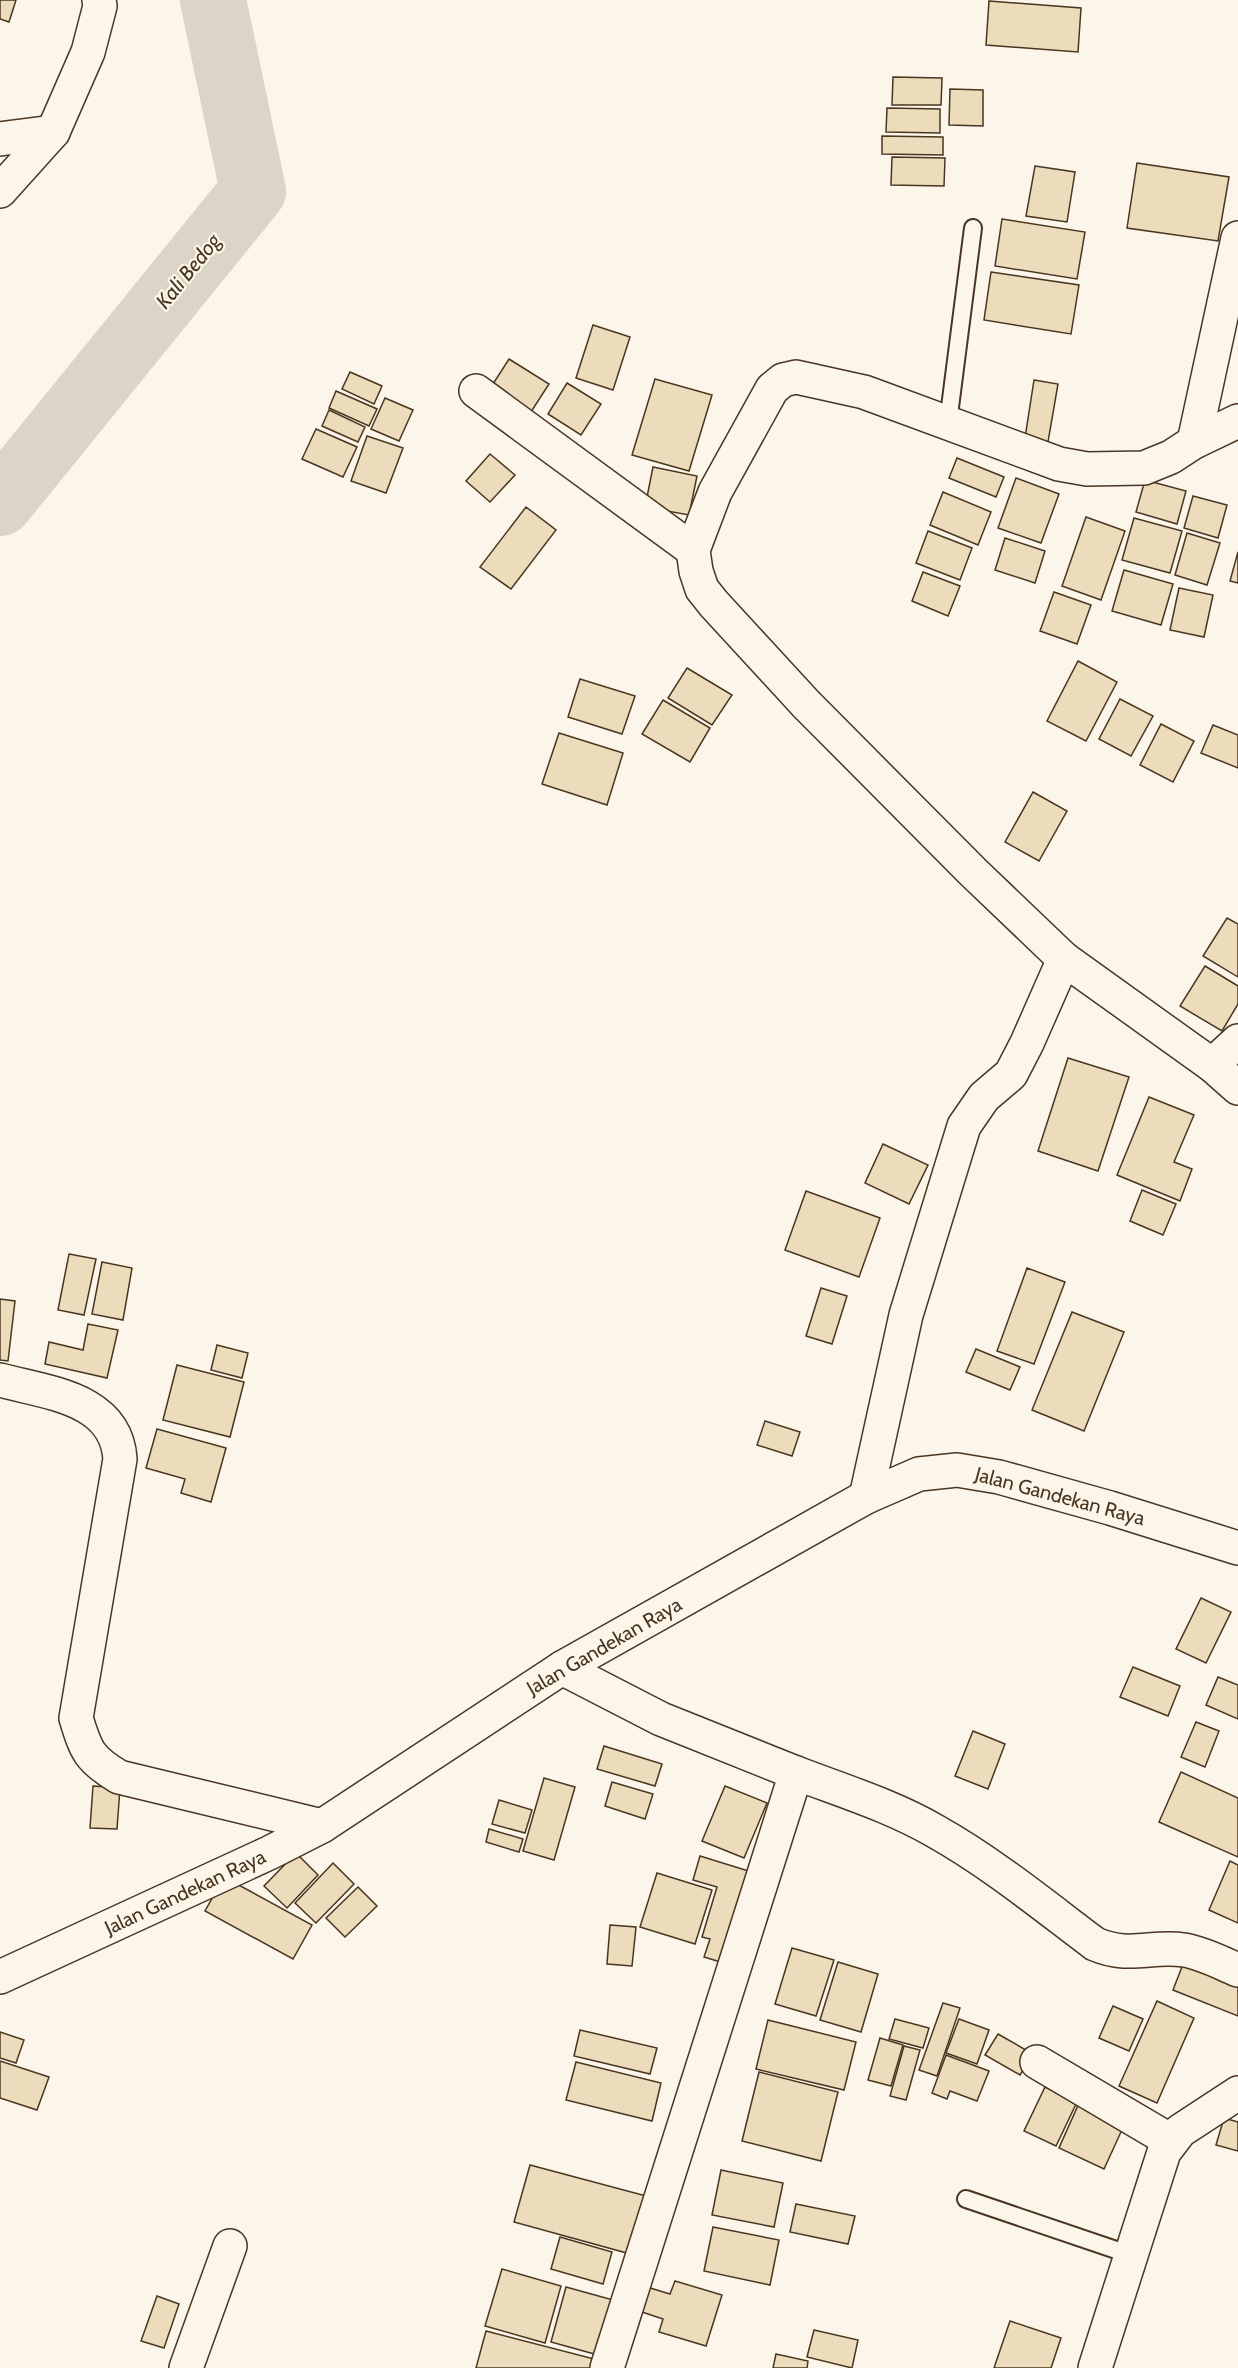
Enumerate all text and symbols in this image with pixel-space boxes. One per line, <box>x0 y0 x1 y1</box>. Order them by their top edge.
water label: Kali Bedog <box>150 227 227 313</box>
street label: Jalan Gandekan Raya <box>971 1462 1148 1530</box>
street label: Jalan Gandekan Raya <box>521 1592 686 1701</box>
street label: Jalan Gandekan Raya <box>100 1844 270 1940</box>

